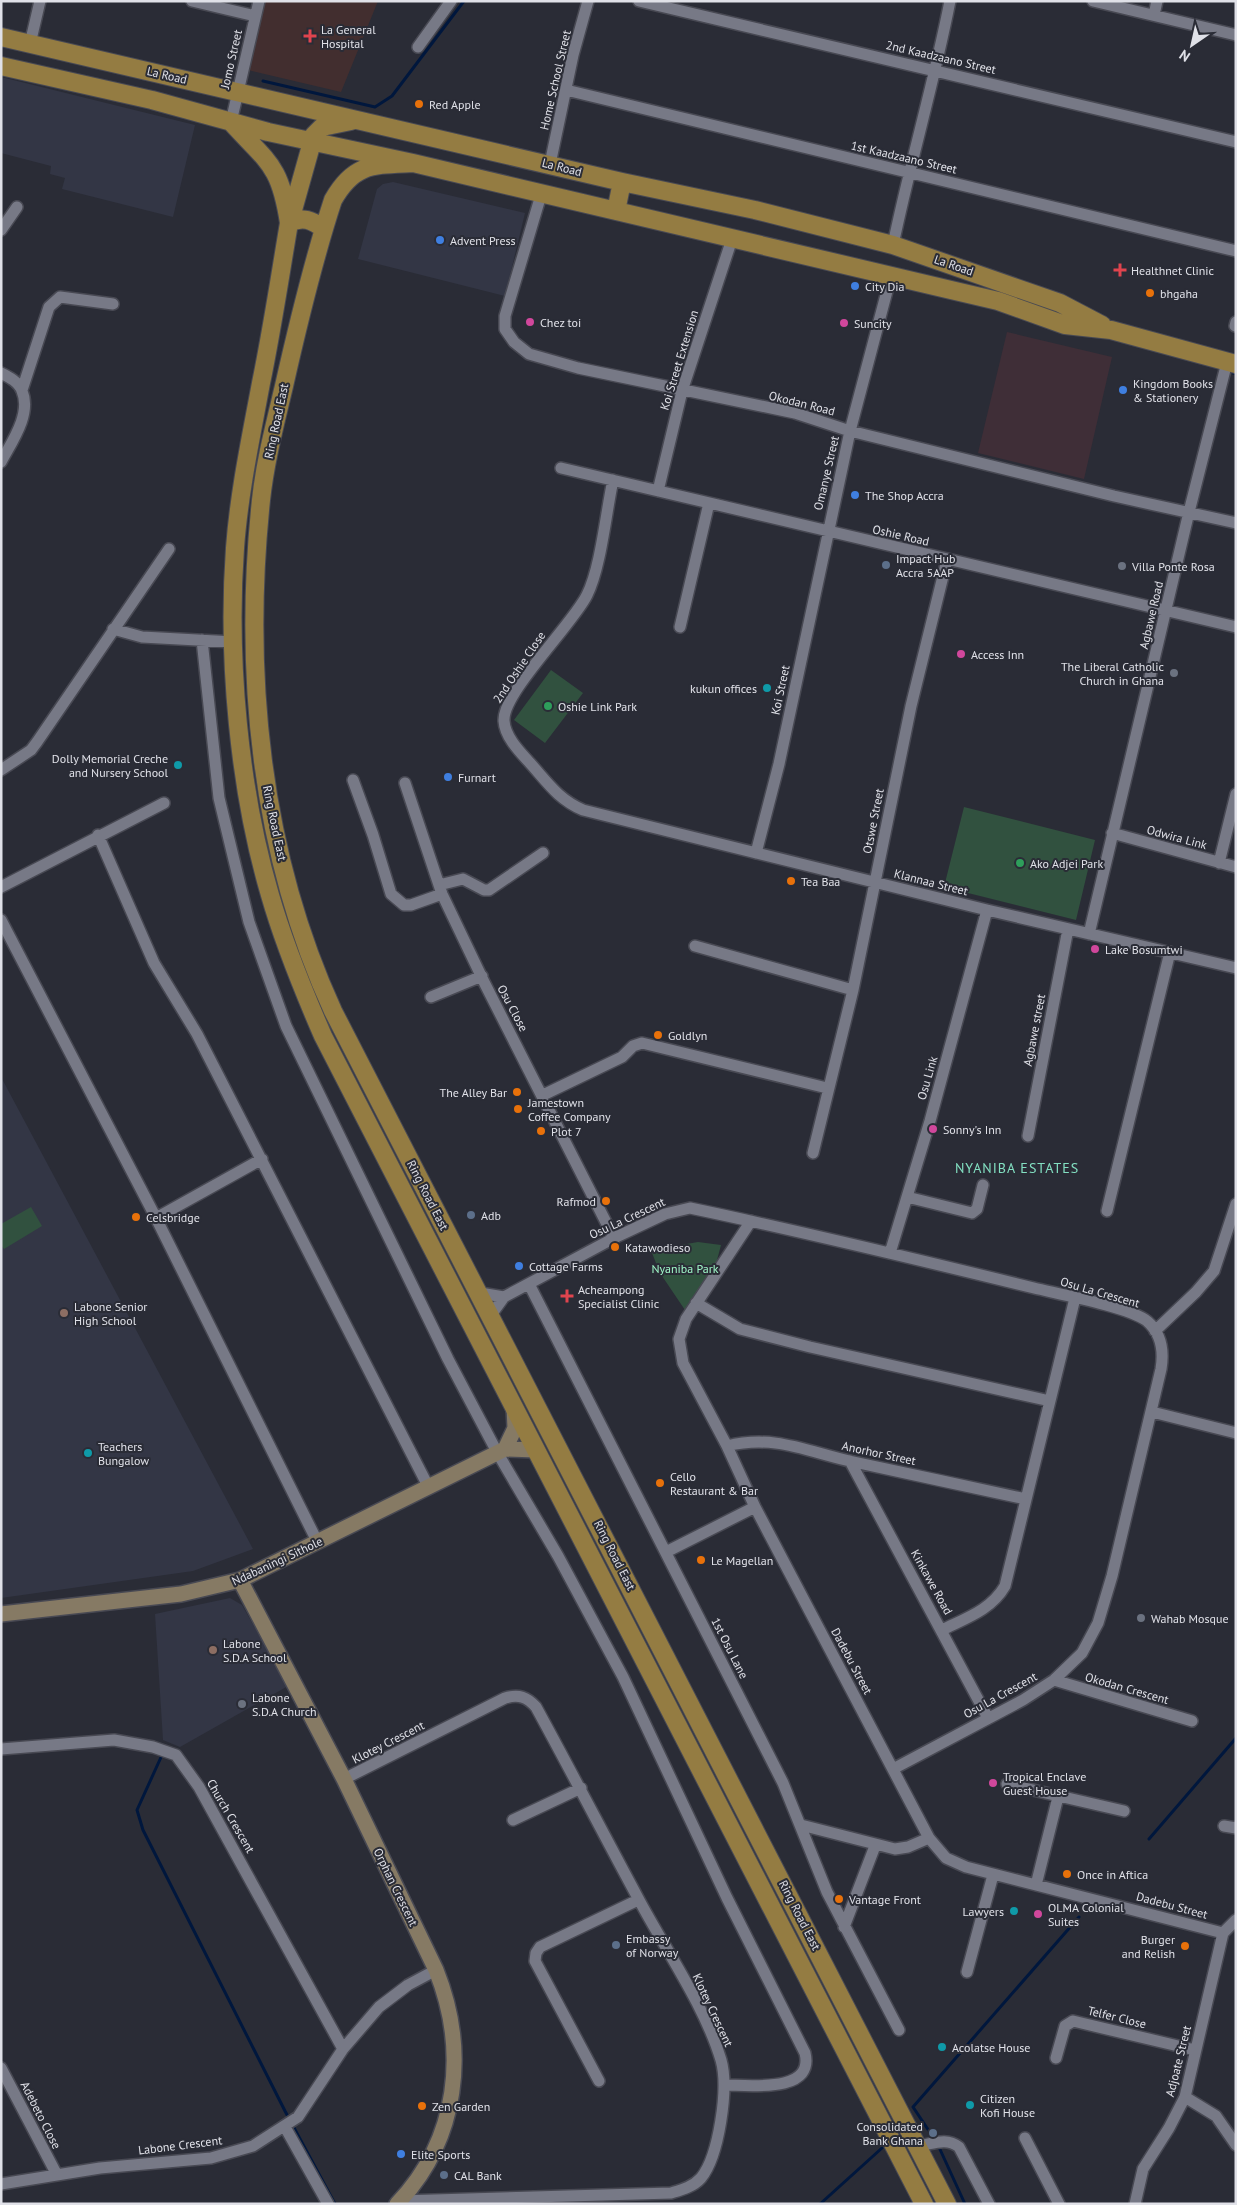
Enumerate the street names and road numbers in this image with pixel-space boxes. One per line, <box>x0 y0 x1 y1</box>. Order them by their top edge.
street label: Jomo Street <box>217 28 245 91</box>
street label: Home School Street <box>536 29 574 131</box>
street label: 2nd Kaadzaano Street <box>885 37 997 77</box>
street label: La Road <box>146 63 188 87</box>
street label: 1st Kaadzaano Street <box>850 138 958 176</box>
street label: La Road <box>541 155 583 179</box>
street label: La Road <box>932 251 976 279</box>
street label: Koi Street Extension <box>657 308 701 412</box>
street label: Ring Road East <box>261 382 291 460</box>
street label: Okodan Road <box>767 388 837 418</box>
street label: Omanye Street <box>810 434 842 512</box>
street label: Oshie Road <box>871 521 931 549</box>
street label: Agbawe Road <box>1136 580 1166 650</box>
street label: 2nd Oshie Close <box>490 628 548 706</box>
street label: Koi Street <box>767 664 793 716</box>
street label: Ring Road East <box>260 784 290 862</box>
street label: Otswe Street <box>859 787 887 855</box>
street label: Odwira Link <box>1145 822 1209 852</box>
street label: Klannaa Street <box>892 866 970 898</box>
street label: Osu Close <box>494 982 532 1034</box>
street label: Agbawe street <box>1020 993 1048 1067</box>
street label: Osu Link <box>914 1054 940 1102</box>
street label: Ring Road East <box>404 1157 452 1233</box>
street label: Osu La Crescent <box>587 1194 667 1242</box>
street label: Osu La Crescent <box>1059 1274 1141 1310</box>
street label: Anorhor Street <box>841 1438 917 1468</box>
street label: Ring Road East <box>591 1517 639 1593</box>
street label: Ndabaningi Sithole <box>229 1533 325 1589</box>
street label: Kinkawe Road <box>908 1547 956 1617</box>
street label: 1st Osu Lane <box>708 1615 752 1681</box>
street label: Dadebu Street <box>828 1625 876 1697</box>
street label: Osu La Crescent <box>961 1669 1039 1721</box>
street label: Okodan Crescent <box>1084 1669 1170 1707</box>
street label: Klotey Crescent <box>349 1717 427 1767</box>
street label: Church Crescent <box>204 1776 258 1856</box>
street label: Orphan Crescent <box>371 1846 421 1928</box>
street label: Ring Road East <box>776 1877 824 1953</box>
street label: Dadebu Street <box>1135 1888 1209 1922</box>
street label: Klotey Crescent <box>689 1971 737 2049</box>
street label: Telfer Close <box>1086 2002 1148 2032</box>
street label: Adjoate Street <box>1162 2024 1194 2098</box>
street label: Adebeto Close <box>18 2079 64 2151</box>
street label: Labone Crescent <box>137 2132 223 2158</box>

